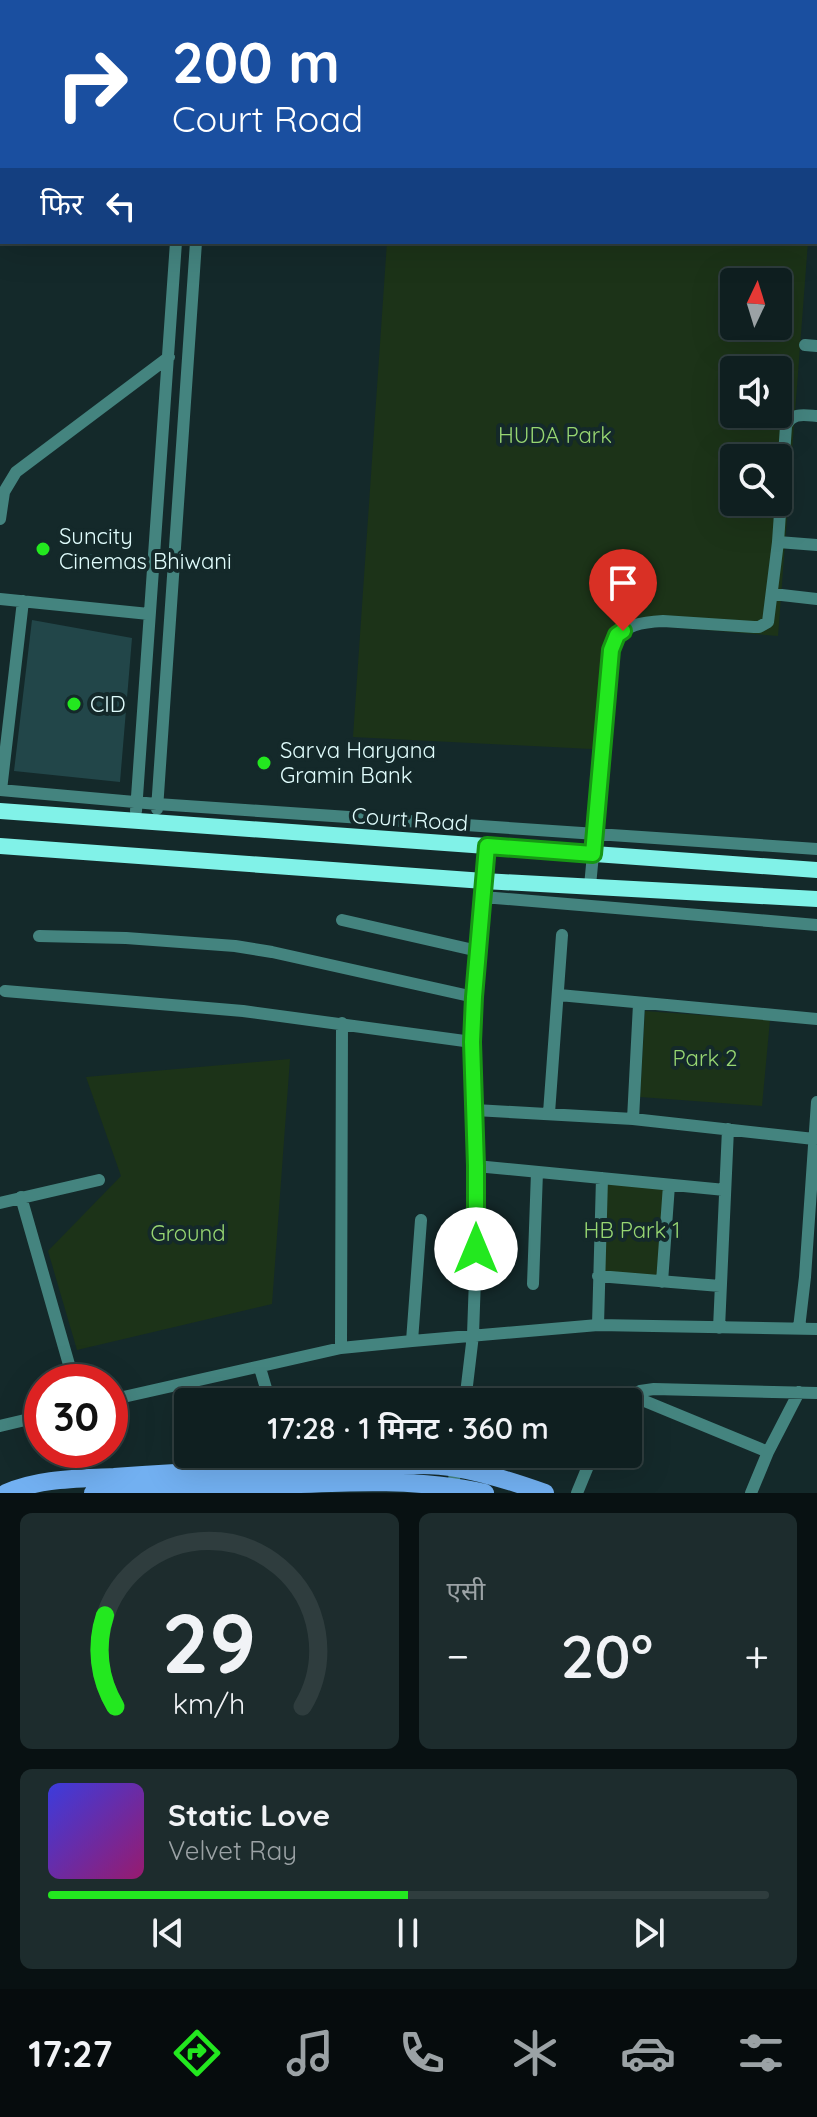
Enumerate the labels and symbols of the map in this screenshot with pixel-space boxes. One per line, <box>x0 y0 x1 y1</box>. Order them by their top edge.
north arrow <box>720 268 792 340</box>
park label: HUDA Park <box>498 421 612 449</box>
place label: Suncity Cinemas Bhiwani <box>59 522 232 575</box>
marker: Suncity Cinemas Bhiwani <box>34 540 52 558</box>
pin <box>589 549 657 631</box>
place label: CID <box>90 690 126 718</box>
marker: CID <box>65 695 83 713</box>
place label: Sarva Haryana Gramin Bank <box>280 736 436 789</box>
marker: Sarva Haryana Gramin Bank <box>255 754 273 772</box>
street label: Court Road <box>351 801 469 837</box>
park label: Park 2 <box>673 1044 737 1072</box>
position arrow <box>434 1207 518 1291</box>
park label: HB Park 1 <box>584 1216 680 1244</box>
park label: Ground <box>150 1219 226 1247</box>
speed limit sign: 30 <box>24 1364 128 1468</box>

